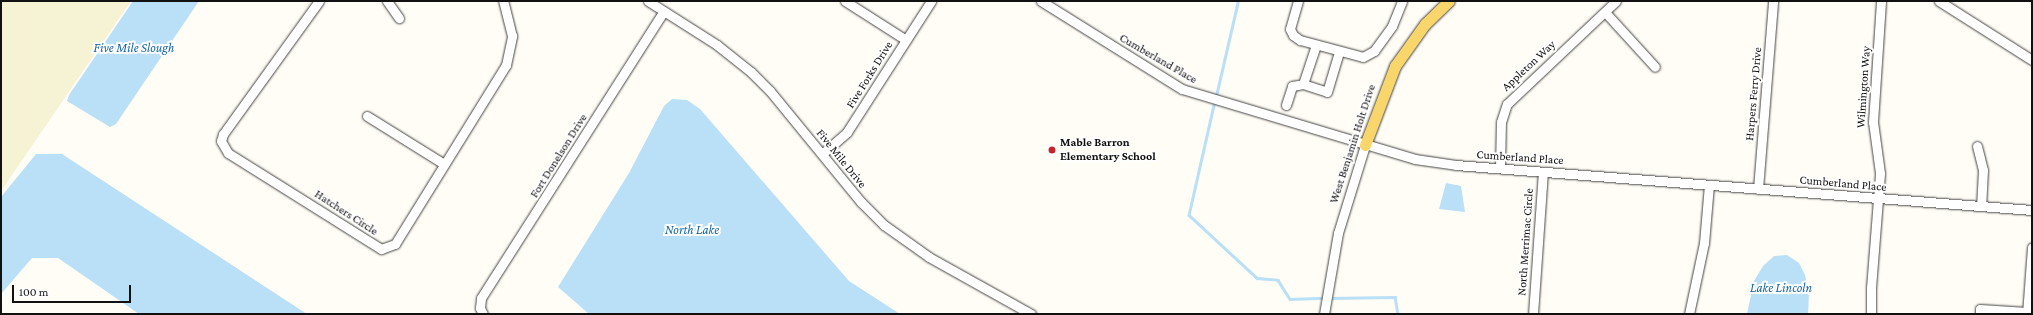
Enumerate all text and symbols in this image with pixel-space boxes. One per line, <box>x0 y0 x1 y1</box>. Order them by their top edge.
street label: Cumberland Place <box>1117 31 1199 87</box>
street label: Appleton Way <box>1499 38 1559 94</box>
street label: Five Forks Drive <box>844 39 896 111</box>
water label: Five Mile Slough <box>94 40 174 56</box>
street label: Wilmington Way <box>1854 46 1874 128</box>
street label: Harpers Ferry Drive <box>1743 47 1765 141</box>
street label: West Benjamin Holt Drive <box>1327 83 1379 205</box>
street label: Fort Donelson Drive <box>527 111 591 201</box>
street label: Five Mile Drive <box>813 127 869 191</box>
place label: Mable Barron Elementary School <box>1060 136 1156 164</box>
marker: Mable Barron Elementary School <box>1047 145 1057 155</box>
street label: Cumberland Place <box>1476 148 1564 168</box>
street label: Cumberland Place <box>1799 173 1887 195</box>
street label: Hatchers Circle <box>312 187 380 239</box>
street label: North Merrimac Circle <box>1515 188 1537 296</box>
water label: North Lake <box>665 222 719 238</box>
scale bar <box>14 277 133 303</box>
water label: Lake Lincoln <box>1750 280 1812 296</box>
text: 100 m <box>19 285 48 299</box>

